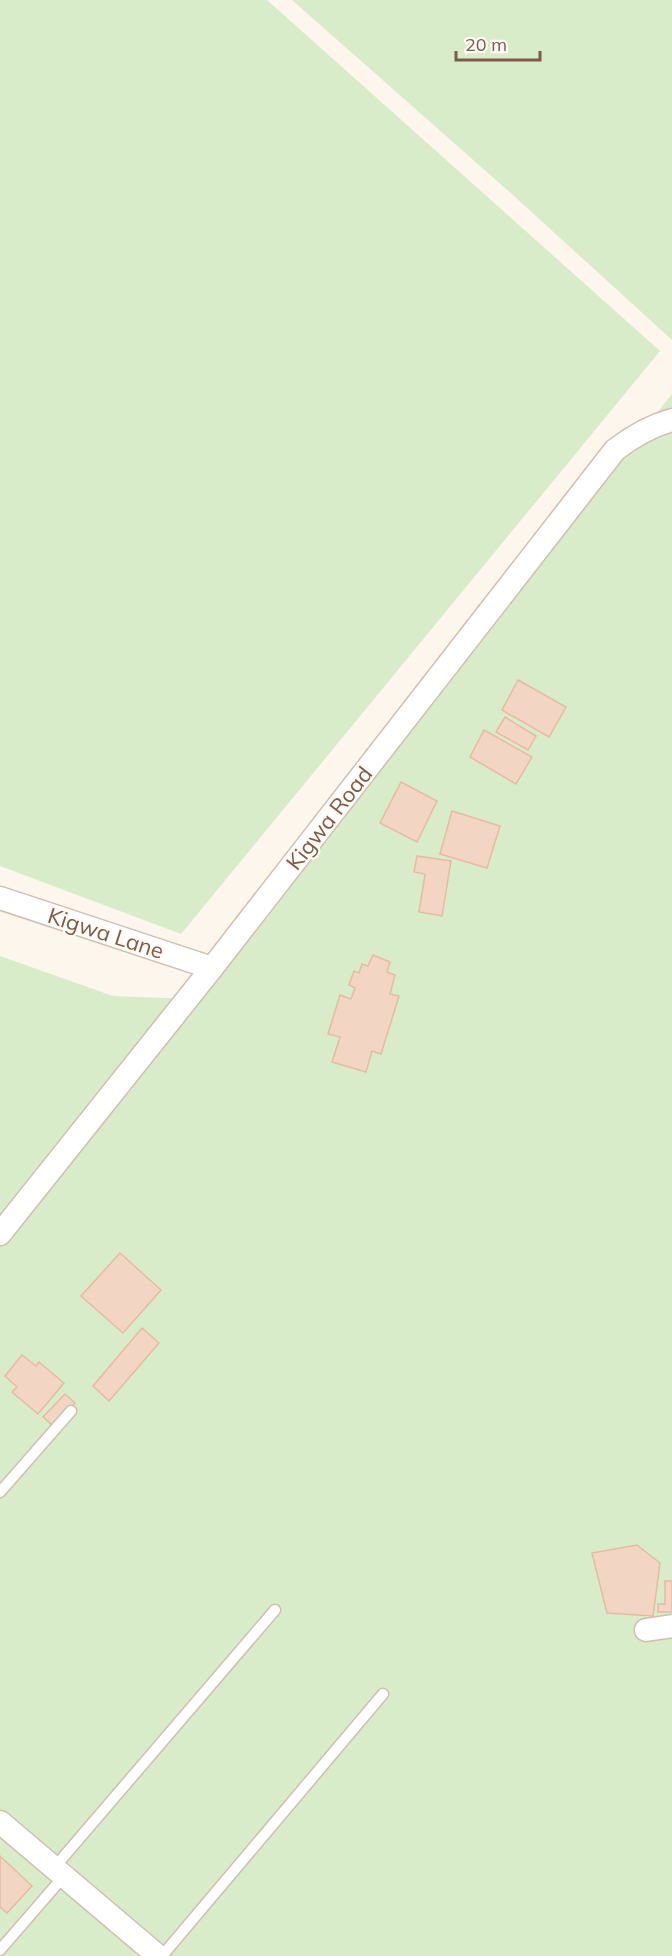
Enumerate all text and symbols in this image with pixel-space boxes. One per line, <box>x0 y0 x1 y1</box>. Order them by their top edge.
scale bar <box>456 24 540 62</box>
text: 20 m <box>465 33 507 56</box>
street label: Kigwa Road <box>280 760 378 876</box>
street label: Kigwa Lane <box>44 901 168 965</box>

